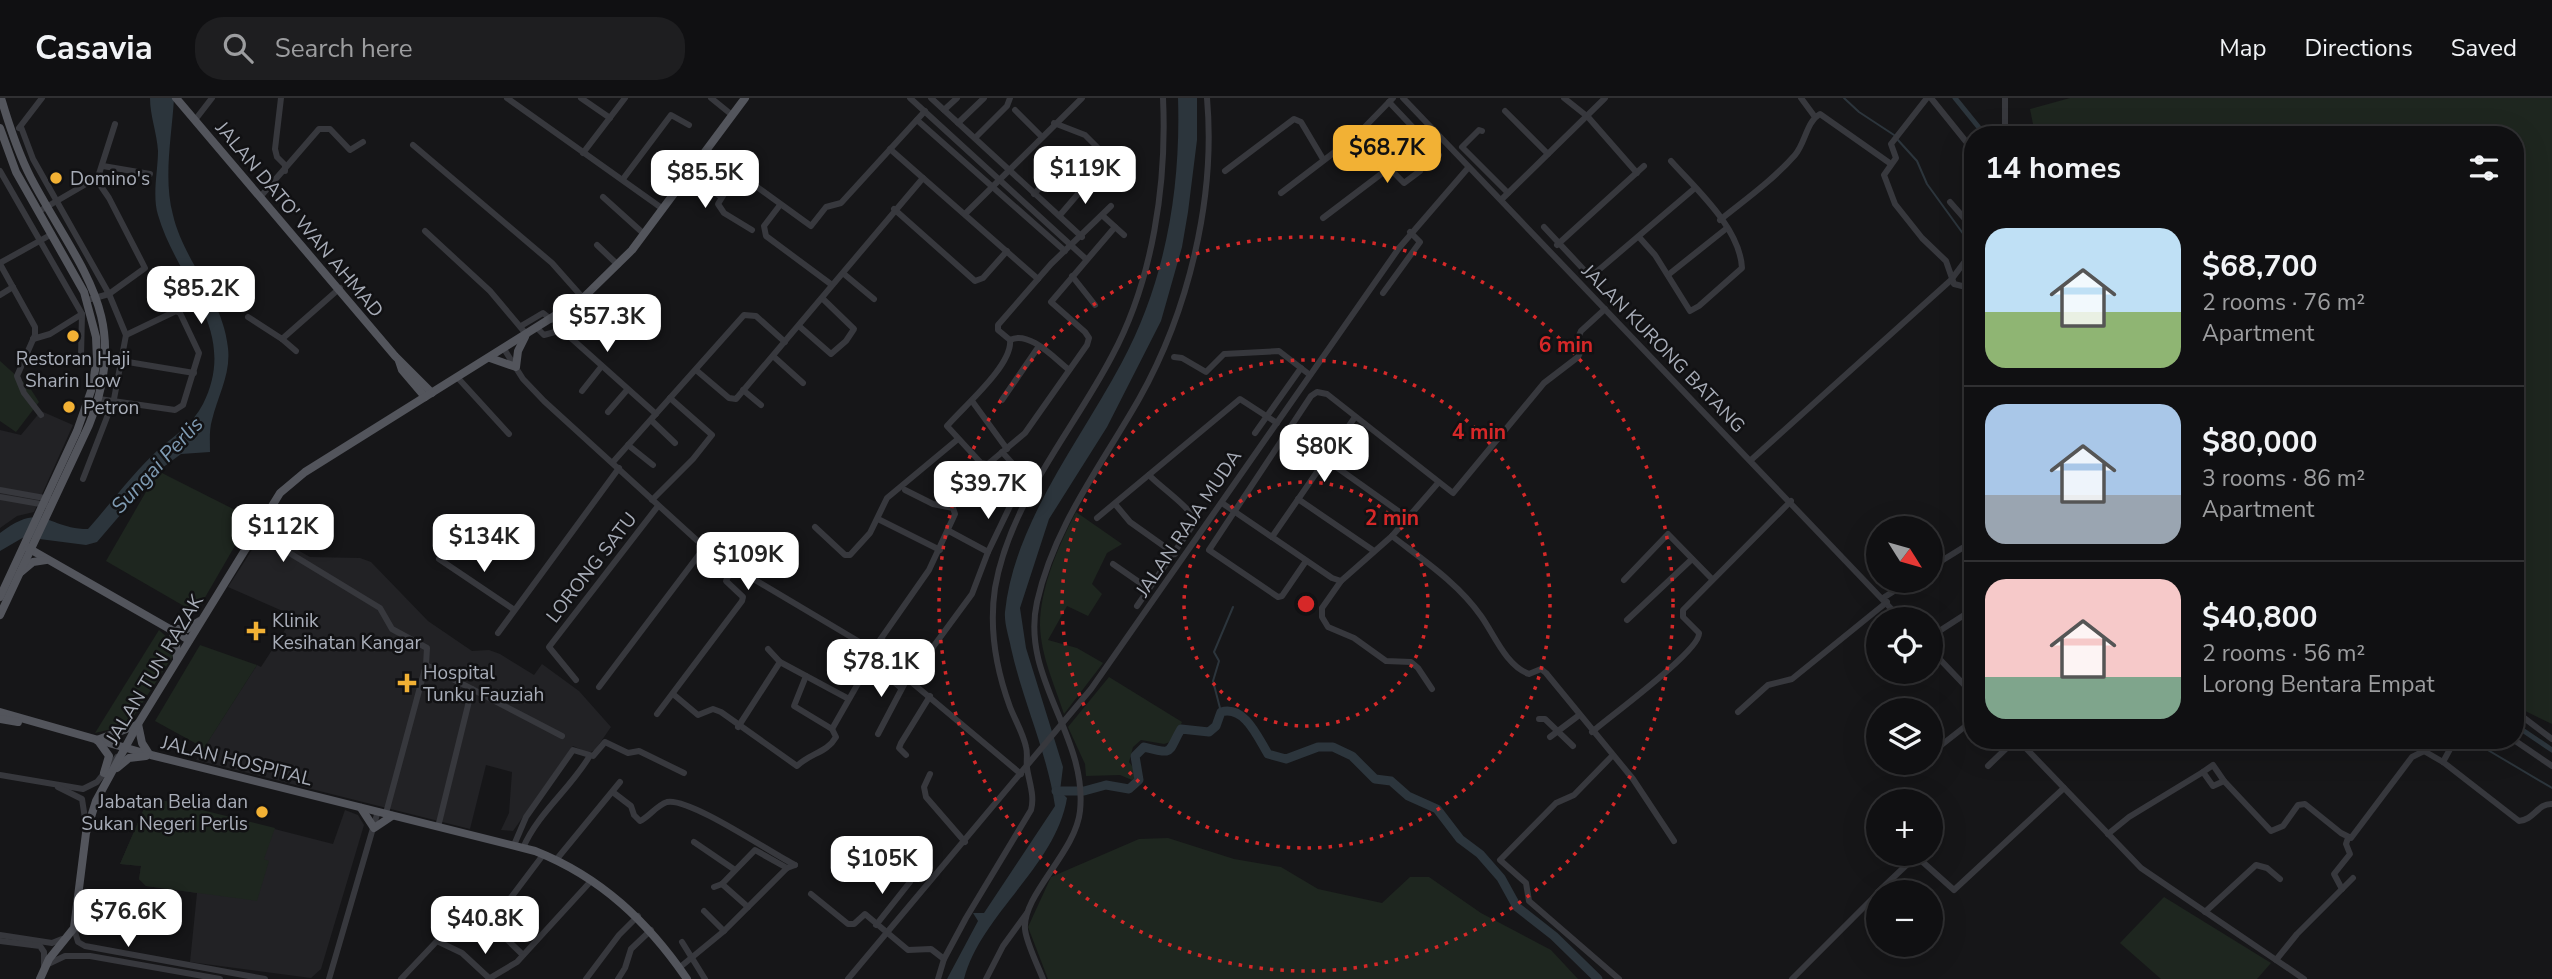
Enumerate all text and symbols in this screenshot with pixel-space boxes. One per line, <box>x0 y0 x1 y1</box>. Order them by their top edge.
search box <box>195 17 685 80</box>
text: Casavia <box>35 26 153 71</box>
icon: search <box>219 29 257 67</box>
text: Search here <box>275 31 413 66</box>
text: Map <box>2219 32 2266 64</box>
text: Directions <box>2304 32 2413 64</box>
text: Saved <box>2451 32 2517 64</box>
street label: JALAN DATO' WAN AHMAD <box>209 115 389 323</box>
pin: $68.7K <box>1330 126 1444 185</box>
text: $68.7K <box>1349 132 1425 163</box>
pin: $119K <box>1036 146 1134 206</box>
text: 14 homes <box>1985 148 2121 189</box>
icon: filters <box>2465 149 2503 187</box>
pin: $85.5K <box>648 150 762 210</box>
text: $119K <box>1050 153 1120 184</box>
text: $85.5K <box>667 157 743 188</box>
place label: Domino's <box>70 166 150 192</box>
marker: Domino's <box>48 170 64 186</box>
text: $68,700 <box>2202 246 2317 287</box>
icon: home <box>2041 256 2125 340</box>
street label: JALAN KURONG BATANG <box>1575 258 1751 439</box>
pin: $85.2K <box>144 266 258 326</box>
text: $85.2K <box>163 273 239 304</box>
text: 2 rooms · 76 m² <box>2202 287 2365 318</box>
pin: $57.3K <box>550 294 664 354</box>
text: $57.3K <box>569 301 645 332</box>
text: Apartment <box>2202 318 2314 349</box>
marker: Restoran Haji Sharin Low <box>65 328 81 344</box>
text: 6 min <box>1539 331 1593 359</box>
place label: Restoran Haji Sharin Low <box>16 346 130 394</box>
place label: Petron <box>83 395 139 421</box>
marker: Petron <box>61 399 77 415</box>
water label: Sungai Perlis <box>105 410 209 520</box>
text: 4 min <box>1452 418 1506 446</box>
text: $80,000 <box>2202 422 2317 463</box>
pin: $80K <box>1283 424 1365 484</box>
text: $80K <box>1296 431 1352 462</box>
icon: home <box>2041 432 2125 516</box>
street label: JALAN RAJA MUDA <box>1129 445 1248 603</box>
pin: $39.7K <box>931 462 1045 521</box>
text: 3 rooms · 86 m² <box>2202 463 2365 494</box>
text: $39.7K <box>950 468 1026 499</box>
text: Apartment <box>2202 494 2314 525</box>
pin: $112K <box>234 504 332 564</box>
text: 2 min <box>1365 504 1419 532</box>
street label: LORONG SATU <box>540 507 643 628</box>
text: $112K <box>248 511 318 542</box>
pin: $134K <box>435 514 533 574</box>
north arrow <box>1866 516 1942 593</box>
map controls <box>1866 516 1943 957</box>
text: $134K <box>449 521 519 552</box>
pin: $109K <box>699 532 797 592</box>
text: $109K <box>713 539 783 570</box>
street label: JALAN TUN RAZAK <box>99 589 210 750</box>
centre of rings <box>1294 592 1318 616</box>
text: $40,800 <box>2202 597 2317 638</box>
button: locate <box>1866 607 1943 684</box>
icon: home <box>2041 607 2125 691</box>
place label: Klinik Kesihatan Kangar <box>272 608 422 656</box>
marker: Klinik Kesihatan Kangar <box>246 621 266 641</box>
text: 2 rooms · 56 m² <box>2202 638 2365 669</box>
pin: $78.1K <box>824 640 938 699</box>
text: $78.1K <box>843 646 919 677</box>
place label: Hospital Tunku Fauziah <box>423 660 544 708</box>
text: Lorong Bentara Empat <box>2202 669 2435 700</box>
marker: Hospital Tunku Fauziah <box>397 673 417 693</box>
button: layers <box>1866 698 1943 775</box>
street label: JALAN HOSPITAL <box>158 729 316 792</box>
place label: Jabatan Belia dan Sukan Negeri Perlis <box>81 789 248 837</box>
button: + <box>1866 789 1943 866</box>
marker: Jabatan Belia dan Sukan Negeri Perlis <box>254 804 270 820</box>
pin: $105K <box>833 836 931 896</box>
text: $105K <box>847 843 917 874</box>
button: − <box>1866 880 1943 957</box>
pin: $76.6K <box>71 890 185 949</box>
text: $76.6K <box>90 896 166 927</box>
pin: $40.8K <box>428 896 542 956</box>
text: $40.8K <box>447 903 523 934</box>

